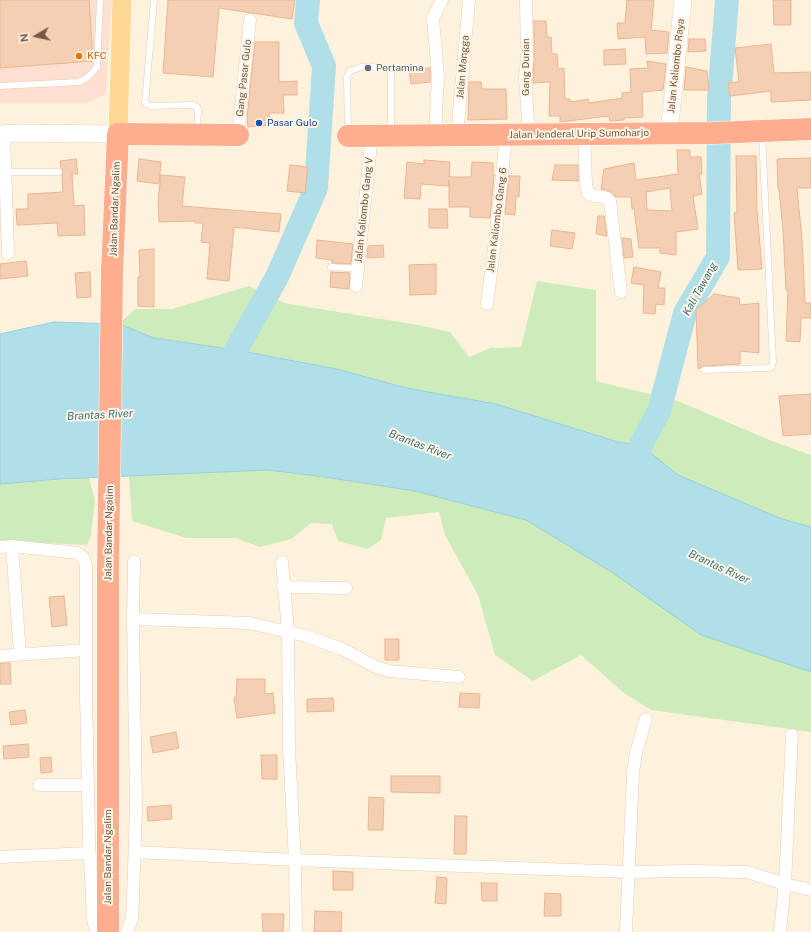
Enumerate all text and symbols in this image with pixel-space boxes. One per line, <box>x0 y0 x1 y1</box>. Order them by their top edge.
north arrow <box>16 16 56 56</box>
street label: Jalan Kaliombo Raya <box>665 18 687 114</box>
text: N <box>18 33 31 43</box>
street label: Jalan Mangga <box>454 35 472 99</box>
street label: Gang Durian <box>520 38 532 96</box>
street label: Gang Pasar Gulo <box>234 39 254 117</box>
place label: KFC <box>87 50 107 62</box>
marker: KFC <box>74 51 84 61</box>
place label: Pertamina <box>376 62 424 74</box>
marker: Pertamina <box>363 63 373 73</box>
place label: Pasar Gulo <box>267 117 317 129</box>
marker: Pasar Gulo <box>254 118 264 128</box>
street label: Jalan Jenderal Urip Sumoharjo <box>509 127 649 141</box>
street label: Jalan Kaliombo Gang V <box>352 157 376 263</box>
street label: Jalan Bandar Ngalim <box>107 161 123 257</box>
street label: Jalan Kaliombo Gang 6 <box>485 167 509 273</box>
water label: Kali Tawang <box>680 260 720 318</box>
water label: Brantas River <box>67 407 133 423</box>
water label: Brantas River <box>387 427 453 463</box>
street label: Jalan Bandar Ngalim <box>102 485 116 581</box>
water label: Brantas River <box>686 547 752 587</box>
street label: Jalan Bandar Ngalim <box>102 809 114 905</box>

